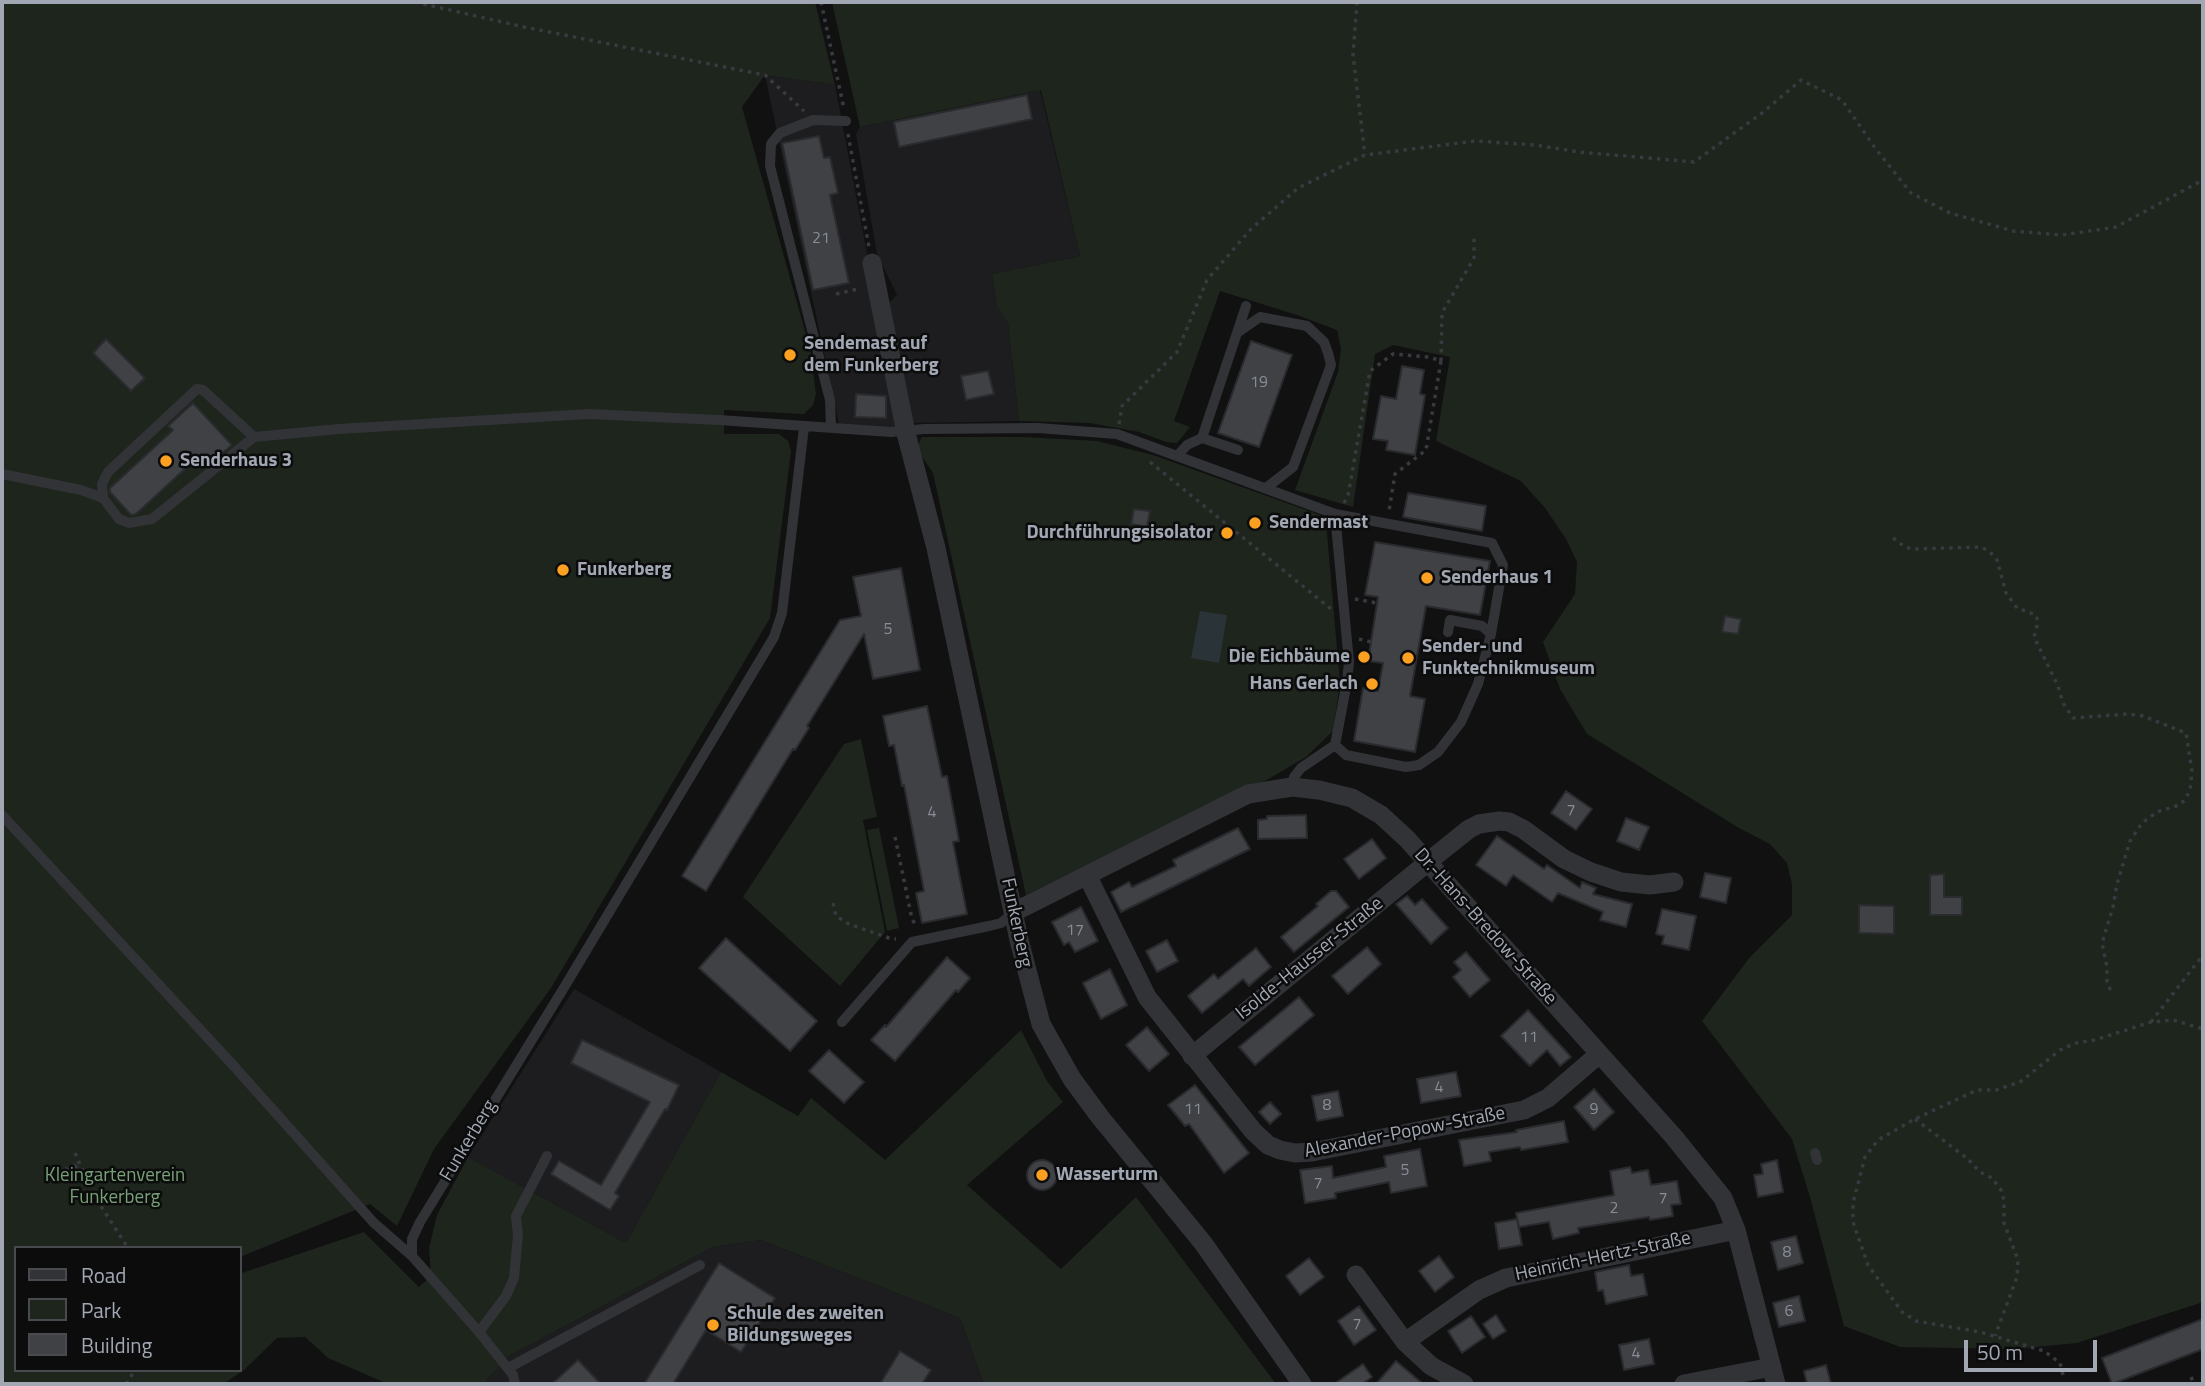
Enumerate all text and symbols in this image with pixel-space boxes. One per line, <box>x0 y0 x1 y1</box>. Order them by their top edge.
house number: 21 <box>812 229 830 249</box>
place label: Sendemast auf dem Funkerberg <box>804 333 939 377</box>
marker: Sendemast auf dem Funkerberg <box>782 347 798 363</box>
house number: 19 <box>1250 373 1268 393</box>
place label: Senderhaus 3 <box>180 450 292 472</box>
marker: Senderhaus 3 <box>158 453 174 469</box>
place label: Sendermast <box>1269 512 1368 534</box>
marker: Sendermast <box>1247 515 1263 531</box>
place label: Durchführungsisolator <box>1026 522 1213 544</box>
marker: Durchführungsisolator <box>1219 525 1235 541</box>
place label: Funkerberg <box>577 559 671 581</box>
marker: Funkerberg <box>555 562 571 578</box>
place label: Senderhaus 1 <box>1441 567 1553 589</box>
marker: Senderhaus 1 <box>1419 570 1435 586</box>
house number: 5 <box>884 620 892 640</box>
place label: Sender- und Funktechnikmuseum <box>1422 636 1595 680</box>
place label: Die Eichbäume <box>1229 646 1350 668</box>
marker: Die Eichbäume <box>1356 649 1372 665</box>
marker: Sender- und Funktechnikmuseum <box>1400 650 1416 666</box>
place label: Hans Gerlach <box>1250 673 1358 695</box>
marker: Hans Gerlach <box>1364 676 1380 692</box>
house number: 7 <box>1567 801 1575 821</box>
house number: 4 <box>928 803 936 823</box>
street label: Dr.-Hans-Bredow-Straße <box>1409 844 1561 1010</box>
street label: Funkerberg <box>995 876 1037 970</box>
street label: Isolde-Hausser-Straße <box>1232 893 1388 1025</box>
house number: 17 <box>1066 921 1084 941</box>
house number: 11 <box>1520 1028 1538 1048</box>
house number: 4 <box>1435 1078 1443 1098</box>
street label: Funkerberg <box>436 1096 502 1186</box>
house number: 8 <box>1323 1096 1331 1116</box>
house number: 11 <box>1184 1100 1202 1120</box>
house number: 9 <box>1590 1100 1598 1120</box>
street label: Alexander-Popow-Straße <box>1303 1102 1507 1164</box>
house number: 5 <box>1401 1161 1409 1181</box>
place label: Wasserturm <box>1056 1164 1158 1186</box>
park label: Kleingartenverein Funkerberg <box>45 1165 185 1209</box>
marker: Wasserturm <box>1034 1167 1050 1183</box>
house number: 7 <box>1314 1174 1322 1194</box>
house number: 7 <box>1659 1189 1667 1209</box>
house number: 2 <box>1610 1199 1618 1219</box>
street label: Heinrich-Hertz-Straße <box>1513 1227 1693 1287</box>
house number: 8 <box>1783 1243 1791 1263</box>
legend <box>14 1246 242 1372</box>
text: Road <box>81 1259 126 1291</box>
text: Park <box>81 1294 121 1326</box>
house number: 6 <box>1785 1302 1793 1322</box>
place label: Schule des zweiten Bildungsweges <box>727 1303 884 1347</box>
house number: 7 <box>1353 1315 1361 1335</box>
marker: Schule des zweiten Bildungsweges <box>705 1317 721 1333</box>
scale bar <box>1967 1326 2100 1370</box>
text: Building <box>81 1329 152 1361</box>
text: 50 m <box>1977 1336 2023 1368</box>
house number: 4 <box>1632 1344 1640 1364</box>

